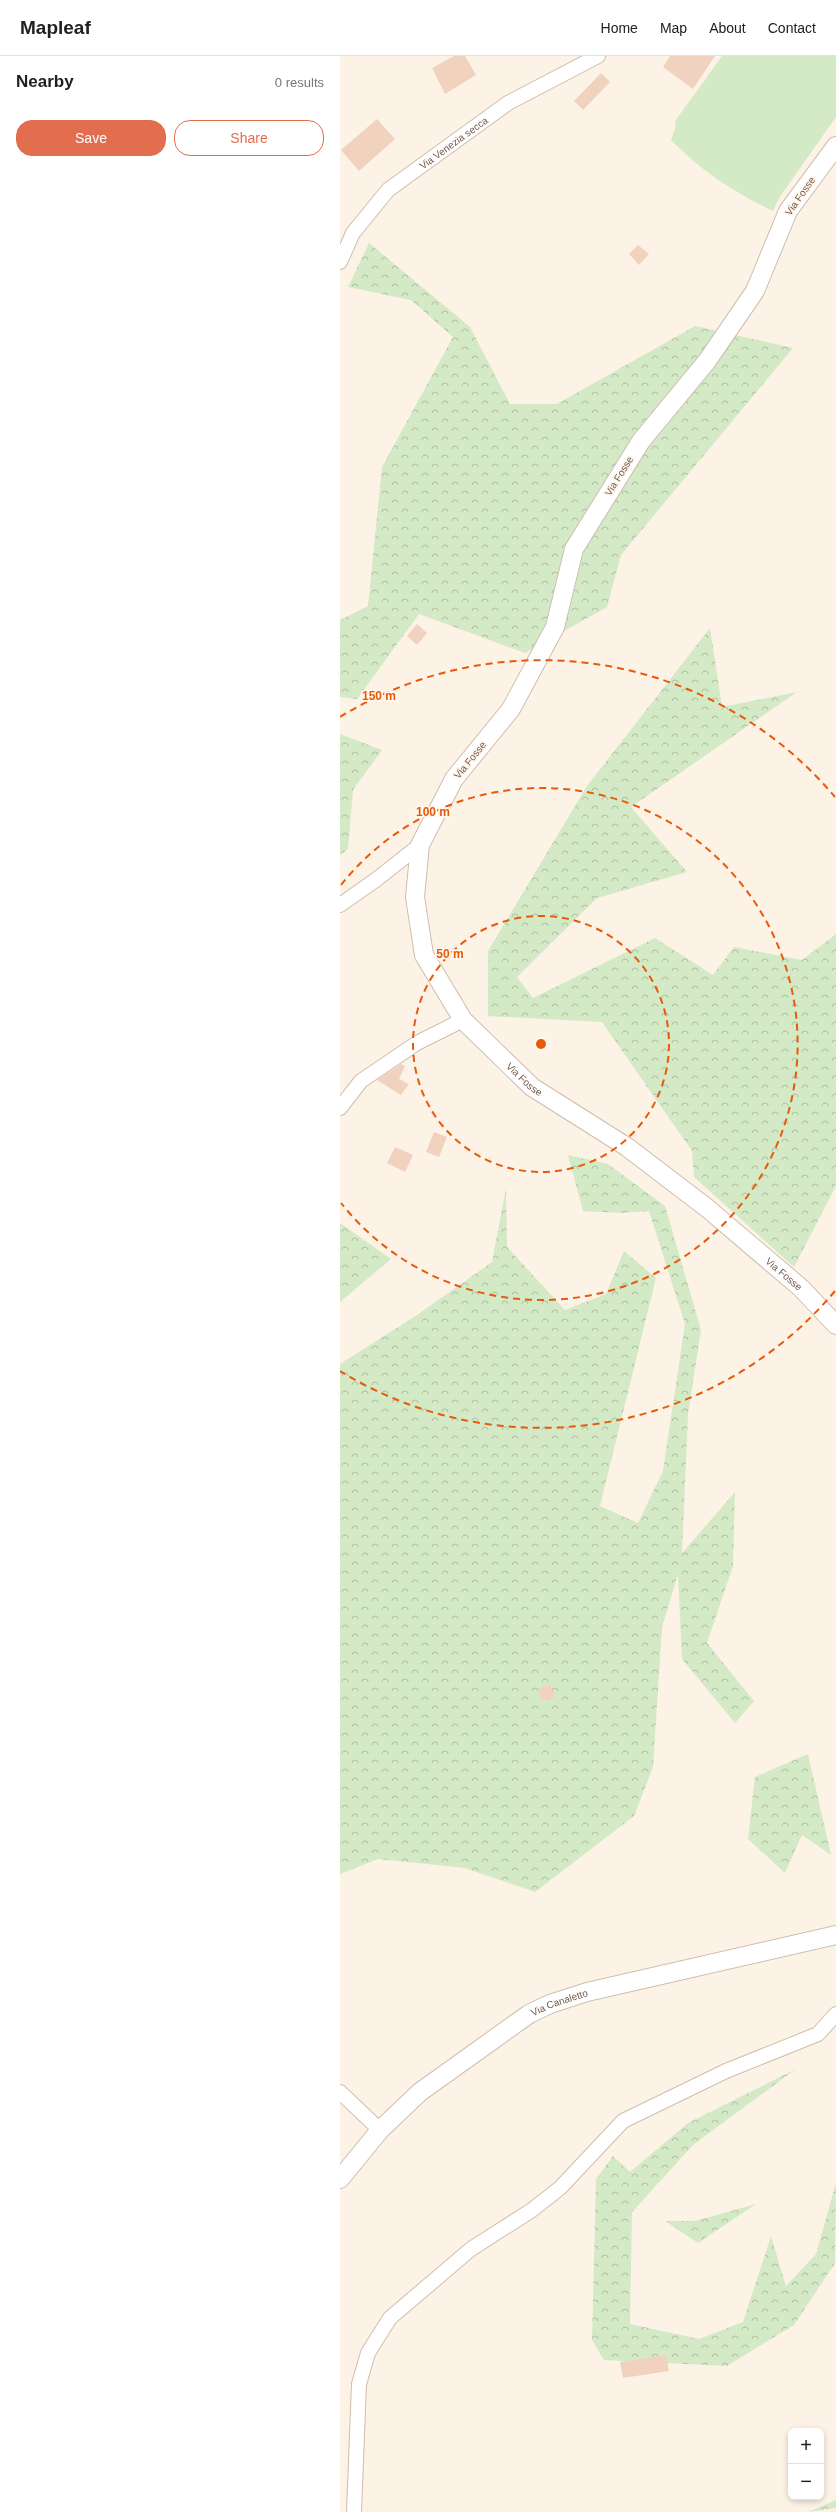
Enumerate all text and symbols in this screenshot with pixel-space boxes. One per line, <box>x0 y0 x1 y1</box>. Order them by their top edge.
text: Mapleaf <box>20 17 91 38</box>
text: Home <box>601 20 638 36</box>
text: Map <box>660 20 687 36</box>
text: About <box>709 20 746 36</box>
text: Contact <box>768 20 816 36</box>
text: Nearby <box>16 72 74 91</box>
text: 0 results <box>275 75 324 90</box>
street label: Via Venezia secca <box>417 114 490 171</box>
button: Save <box>16 120 166 156</box>
button: Share <box>174 120 324 156</box>
street label: Via Fosse <box>783 174 817 217</box>
street label: Via Fosse <box>603 454 636 498</box>
text: 150 m <box>362 689 396 703</box>
street label: Via Fosse <box>452 739 488 781</box>
text: 100 m <box>416 805 450 819</box>
text: 50 m <box>436 947 464 961</box>
centre of rings <box>534 1037 548 1051</box>
street label: Via Fosse <box>505 1060 545 1098</box>
street label: Via Fosse <box>764 1255 805 1292</box>
street label: Via Canaletto <box>529 1987 589 2018</box>
map controls <box>788 2428 824 2500</box>
button: + <box>788 2428 824 2464</box>
button: − <box>788 2464 824 2500</box>

